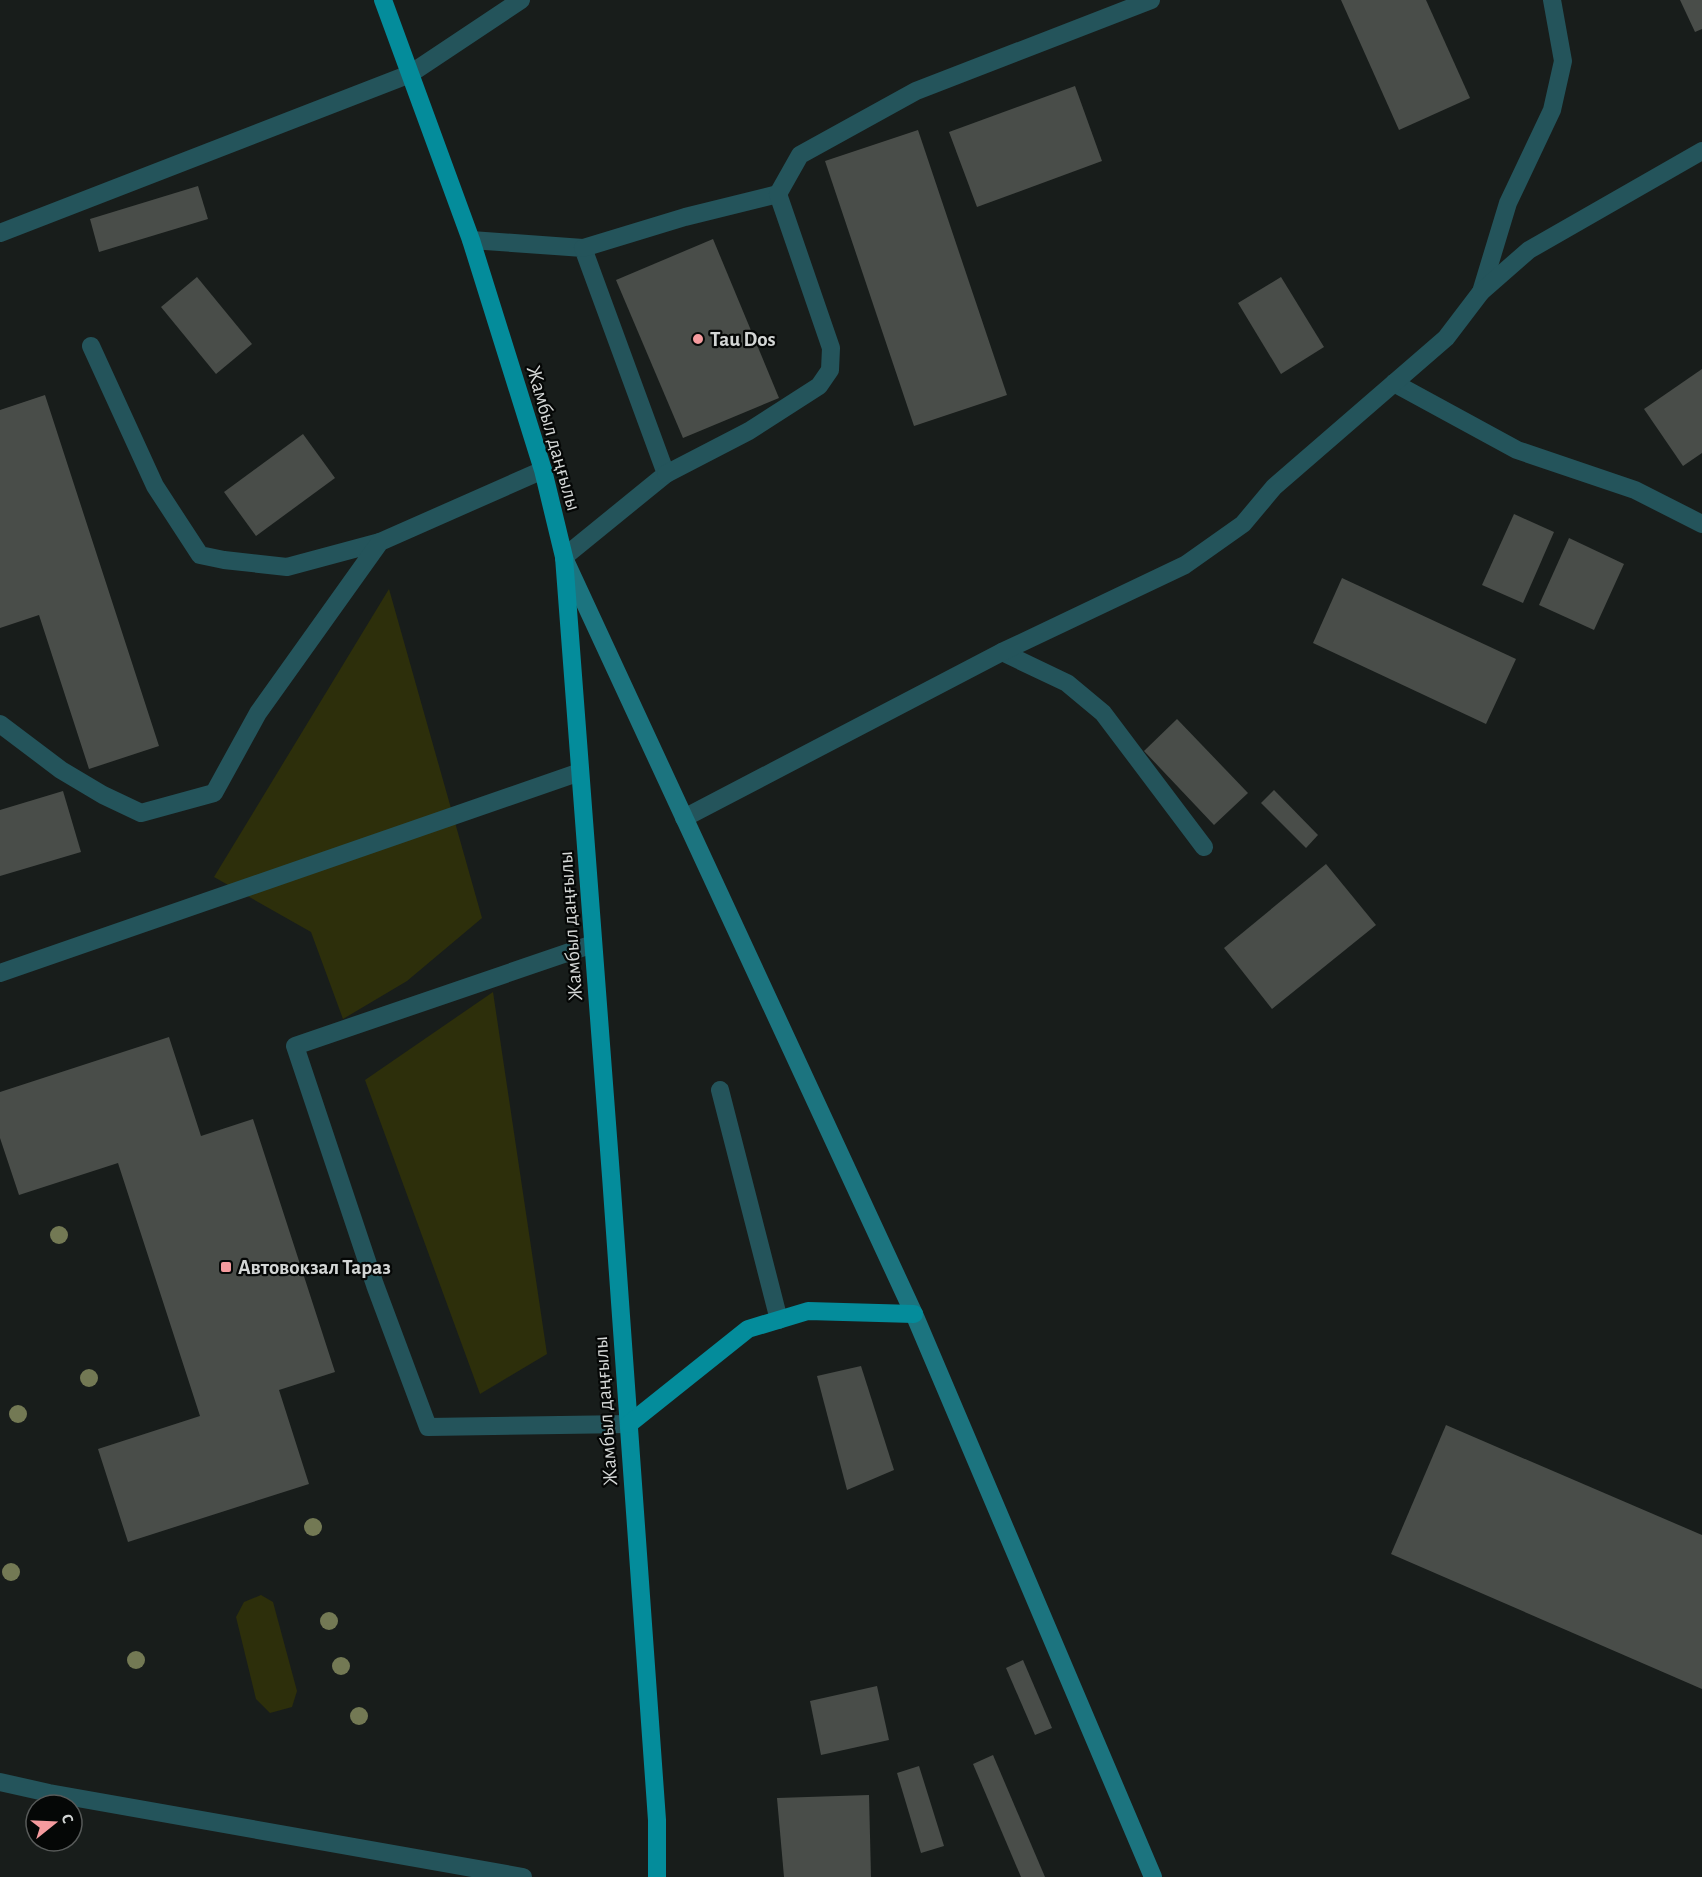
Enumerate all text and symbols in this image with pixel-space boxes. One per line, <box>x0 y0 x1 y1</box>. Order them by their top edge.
place label: Tau Dos <box>710 329 776 350</box>
marker: Tau Dos <box>691 332 705 346</box>
street label: Жамбыл даңғылы <box>523 363 584 513</box>
street label: Жамбыл даңғылы <box>555 850 586 1002</box>
place label: Автовокзал Тараз <box>238 1257 391 1278</box>
marker: Автовокзал Тараз <box>219 1260 233 1274</box>
street label: Жамбыл даңғылы <box>590 1335 621 1487</box>
north arrow <box>24 1793 84 1853</box>
text: С <box>58 1812 76 1825</box>

